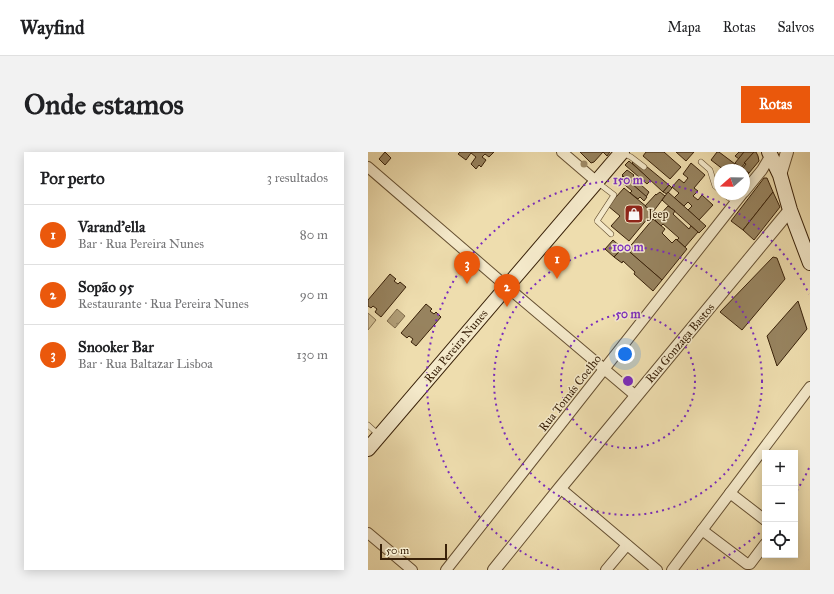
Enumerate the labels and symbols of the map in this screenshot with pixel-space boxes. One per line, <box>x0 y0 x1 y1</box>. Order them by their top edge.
north arrow <box>714 164 750 200</box>
text: 150 m <box>613 173 644 187</box>
shop icon: Jeep <box>623 203 645 225</box>
place label: Jeep <box>646 207 669 222</box>
text: 100 m <box>612 240 645 254</box>
pin: 1 <box>544 246 570 279</box>
pin: 3 <box>454 251 480 284</box>
pin: 2 <box>494 274 520 307</box>
street label: Rua Gonzaga Bastos <box>643 300 718 386</box>
street label: Rua Pereira Nunes <box>421 307 491 385</box>
text: 50 m <box>615 307 642 321</box>
your location <box>615 344 635 364</box>
street label: Rua Tomás Coelho <box>536 352 604 434</box>
centre of rings <box>621 374 635 388</box>
scale bar <box>380 542 447 561</box>

